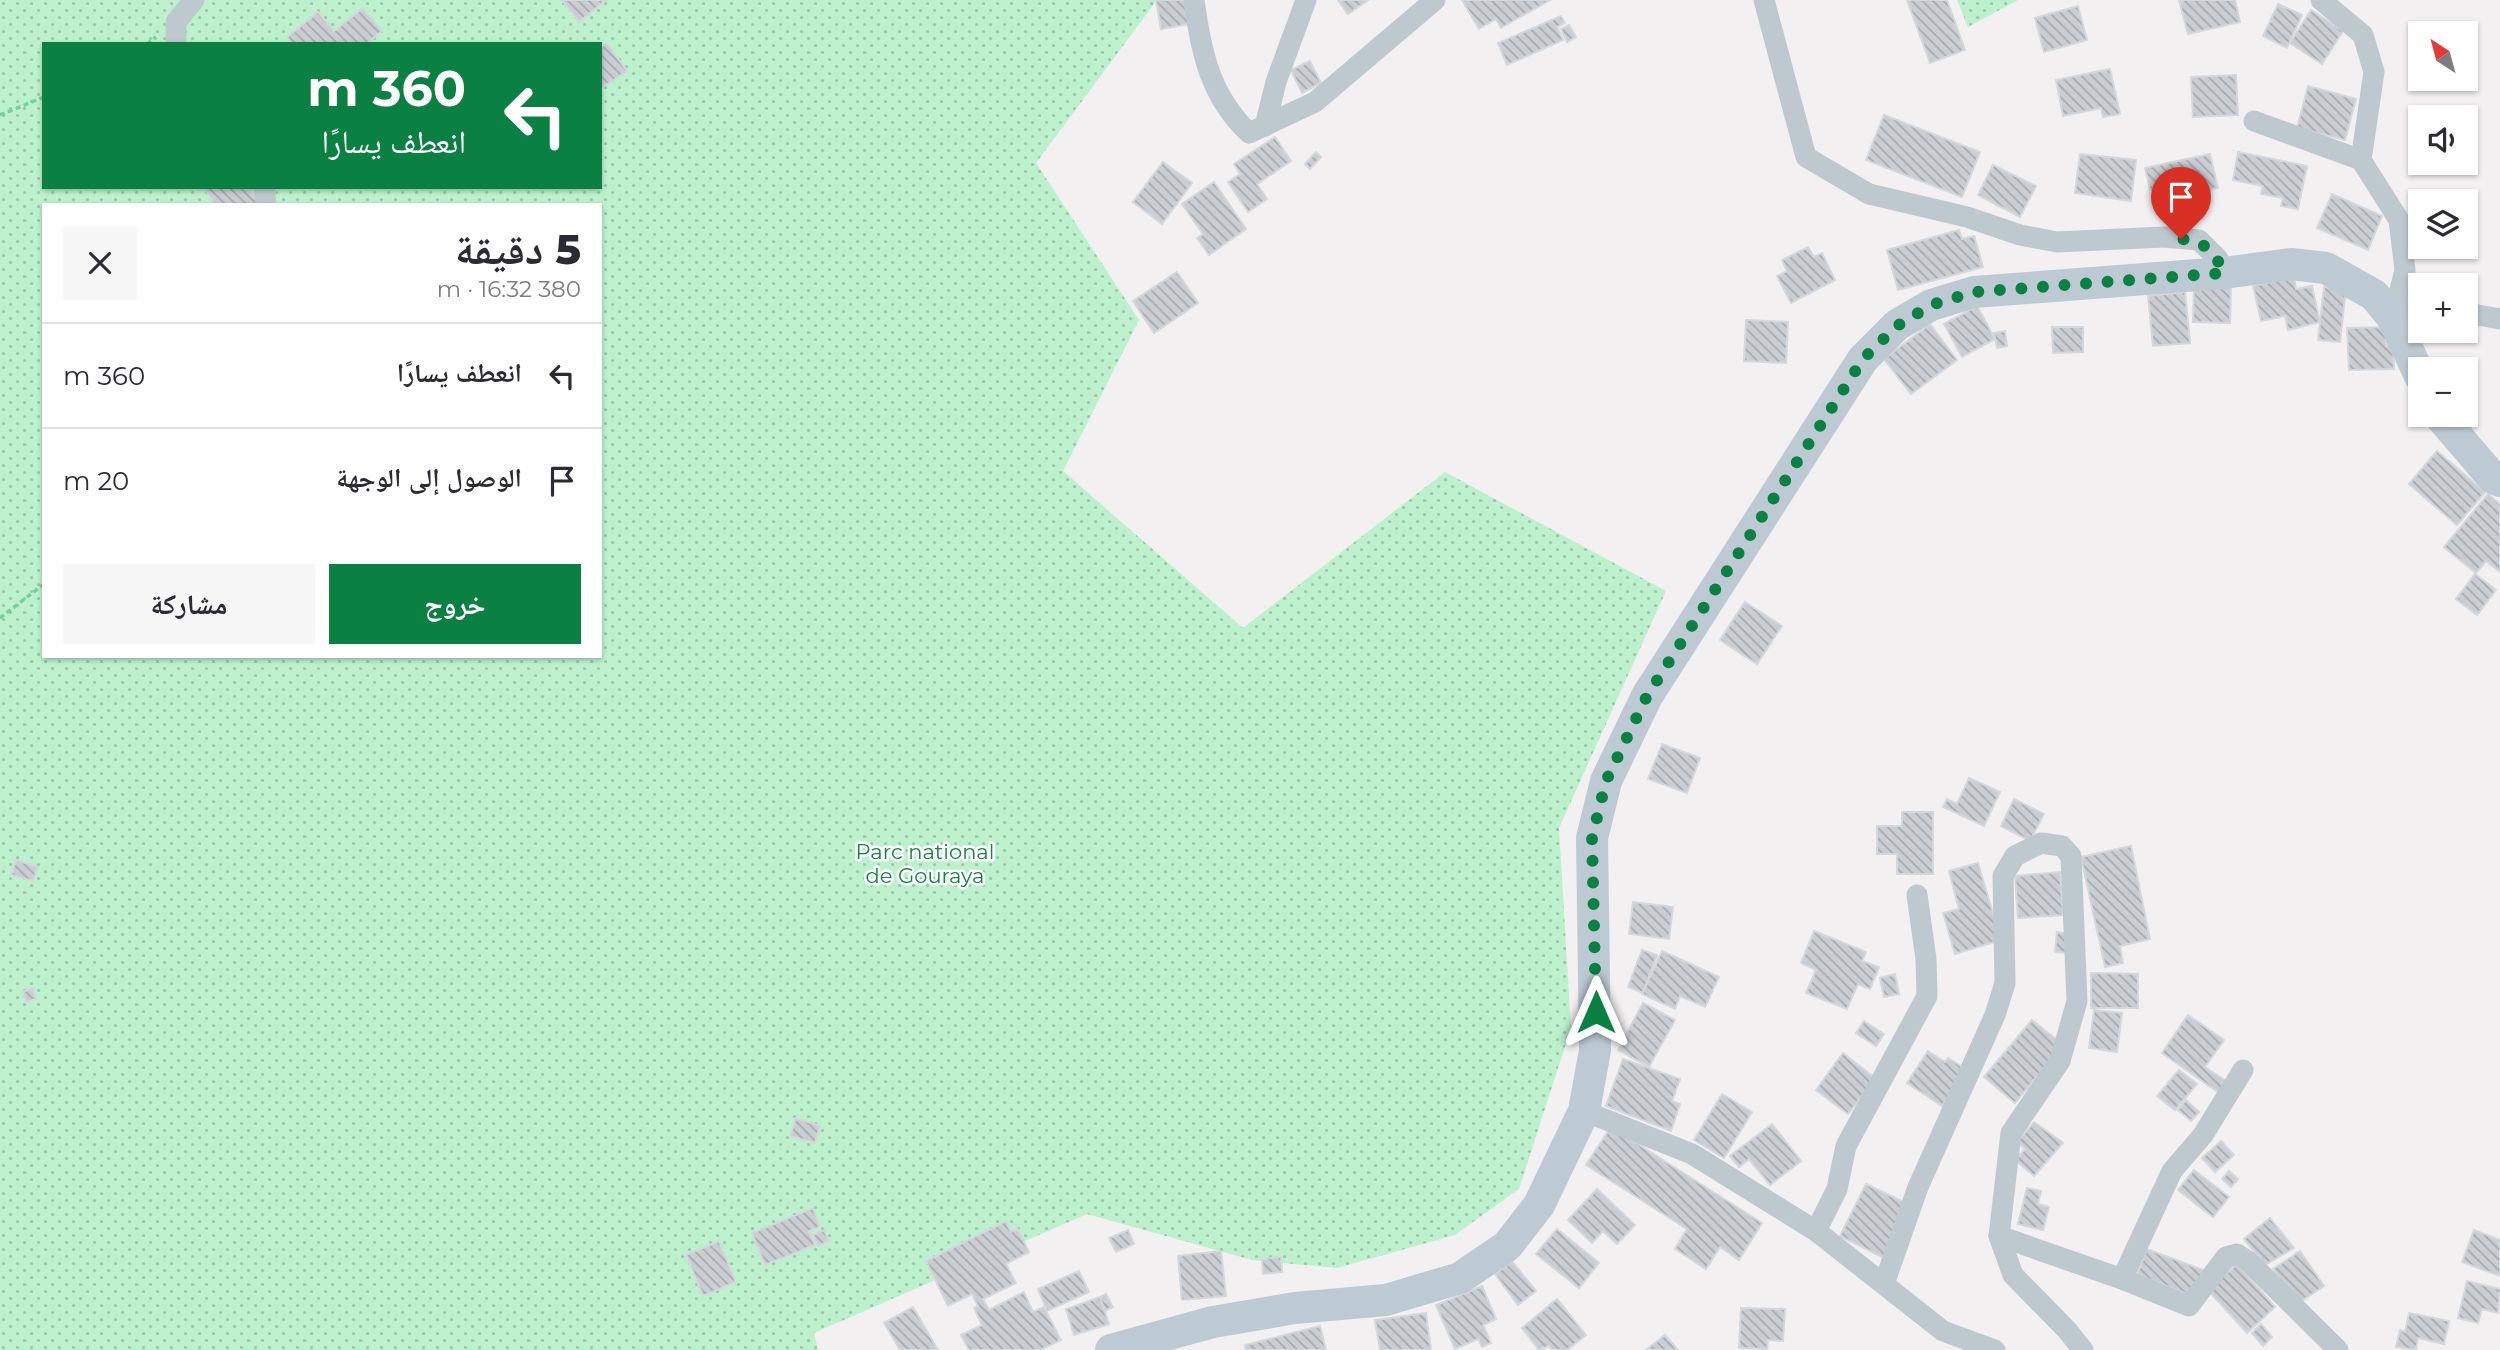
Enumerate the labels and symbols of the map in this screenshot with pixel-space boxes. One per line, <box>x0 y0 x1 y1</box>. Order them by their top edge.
north arrow <box>2408 21 2478 91</box>
pin <box>2151 167 2211 239</box>
park label: Parc national de Gouraya <box>856 839 994 888</box>
position arrow <box>1559 975 1633 1049</box>

